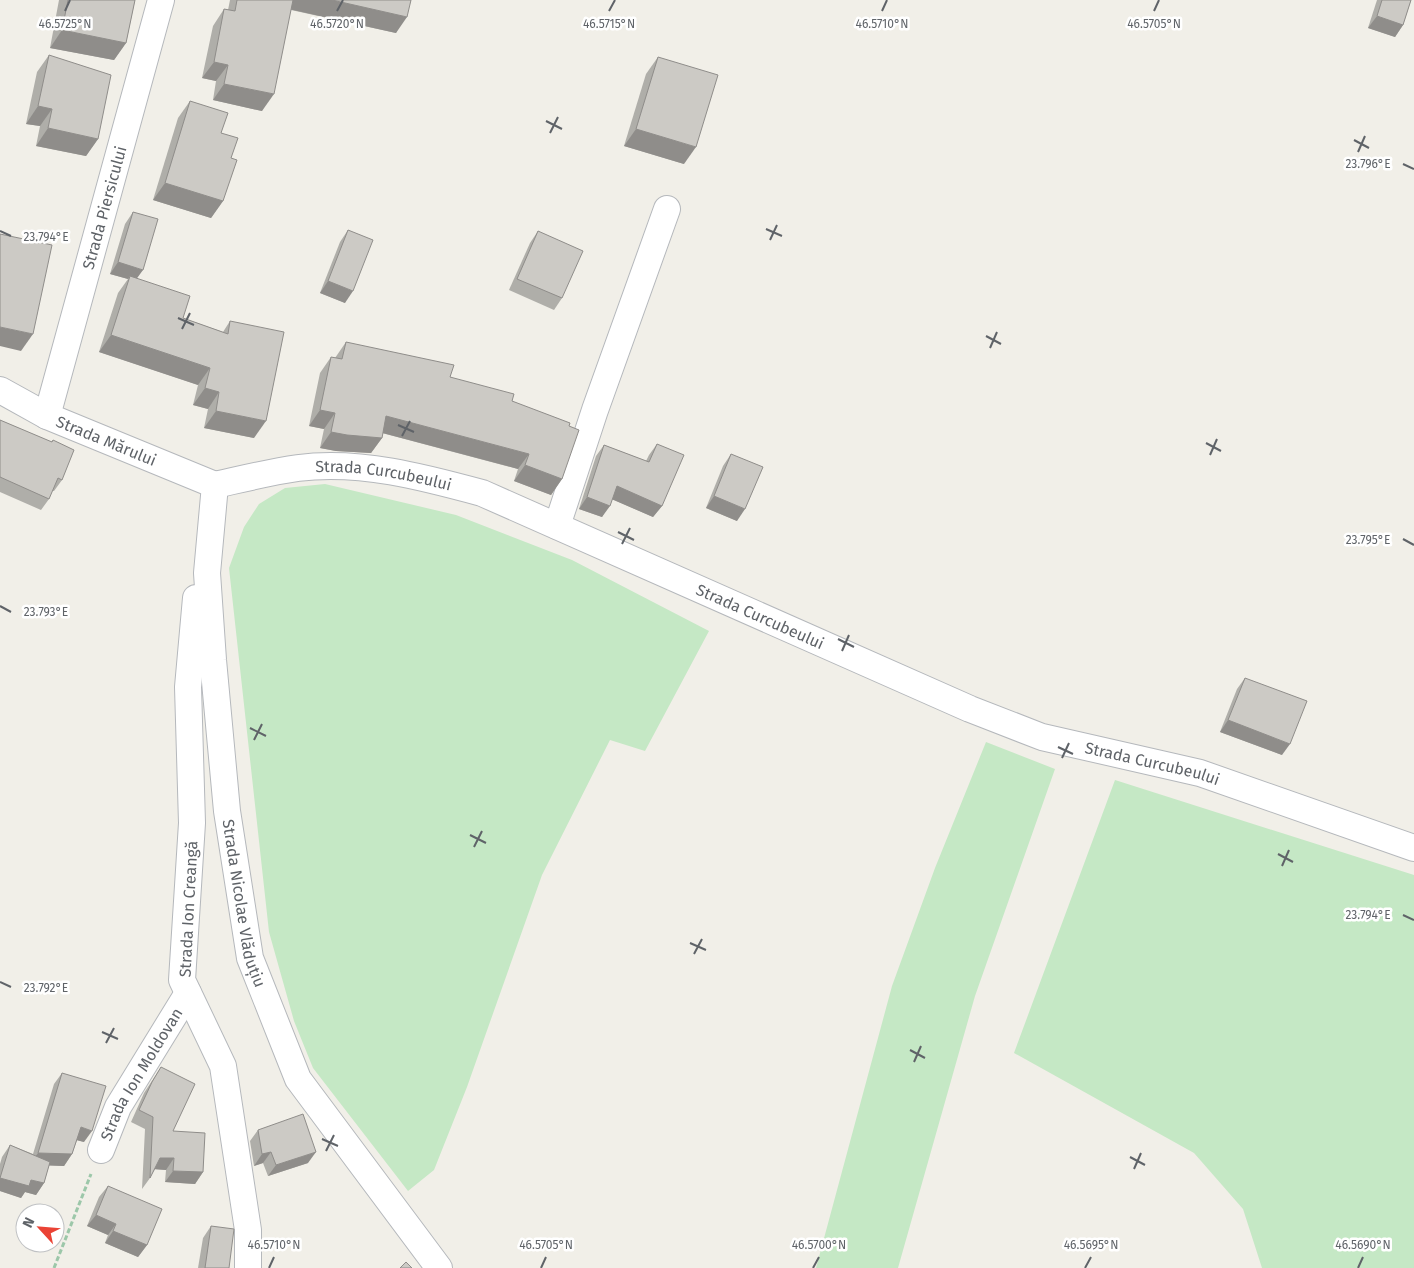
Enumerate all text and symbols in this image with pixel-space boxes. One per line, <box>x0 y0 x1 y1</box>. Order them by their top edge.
text: 46.5725°N <box>39 17 91 31</box>
text: 46.5720°N <box>310 17 364 31</box>
text: 46.5715°N <box>583 17 635 31</box>
text: 46.5710°N <box>856 17 908 31</box>
text: 46.5705°N <box>1127 17 1181 31</box>
street label: Strada Piersicului <box>79 144 131 272</box>
text: 23.796°E <box>1345 157 1391 171</box>
text: 23.794°E <box>23 230 69 244</box>
street label: Strada Mărului <box>53 412 159 470</box>
street label: Strada Curcubeului <box>315 457 454 495</box>
text: 23.795°E <box>1346 533 1390 547</box>
street label: Strada Curcubeului <box>693 580 827 653</box>
text: 23.793°E <box>24 605 68 619</box>
street label: Strada Curcubeului <box>1083 738 1222 789</box>
street label: Strada Nicolae Vlăduțiu <box>218 818 270 990</box>
street label: Strada Ion Creangă <box>175 840 202 978</box>
text: 23.794°E <box>1345 908 1391 922</box>
text: 23.792°E <box>24 981 68 995</box>
street label: Strada Ion Moldovan <box>97 1004 187 1144</box>
north arrow <box>15 1203 65 1253</box>
text: N <box>19 1215 38 1230</box>
text: 46.5710°N <box>248 1238 300 1252</box>
text: 46.5705°N <box>519 1238 573 1252</box>
text: 46.5700°N <box>792 1238 846 1252</box>
text: 46.5695°N <box>1064 1238 1118 1252</box>
text: 46.5690°N <box>1335 1238 1391 1252</box>

